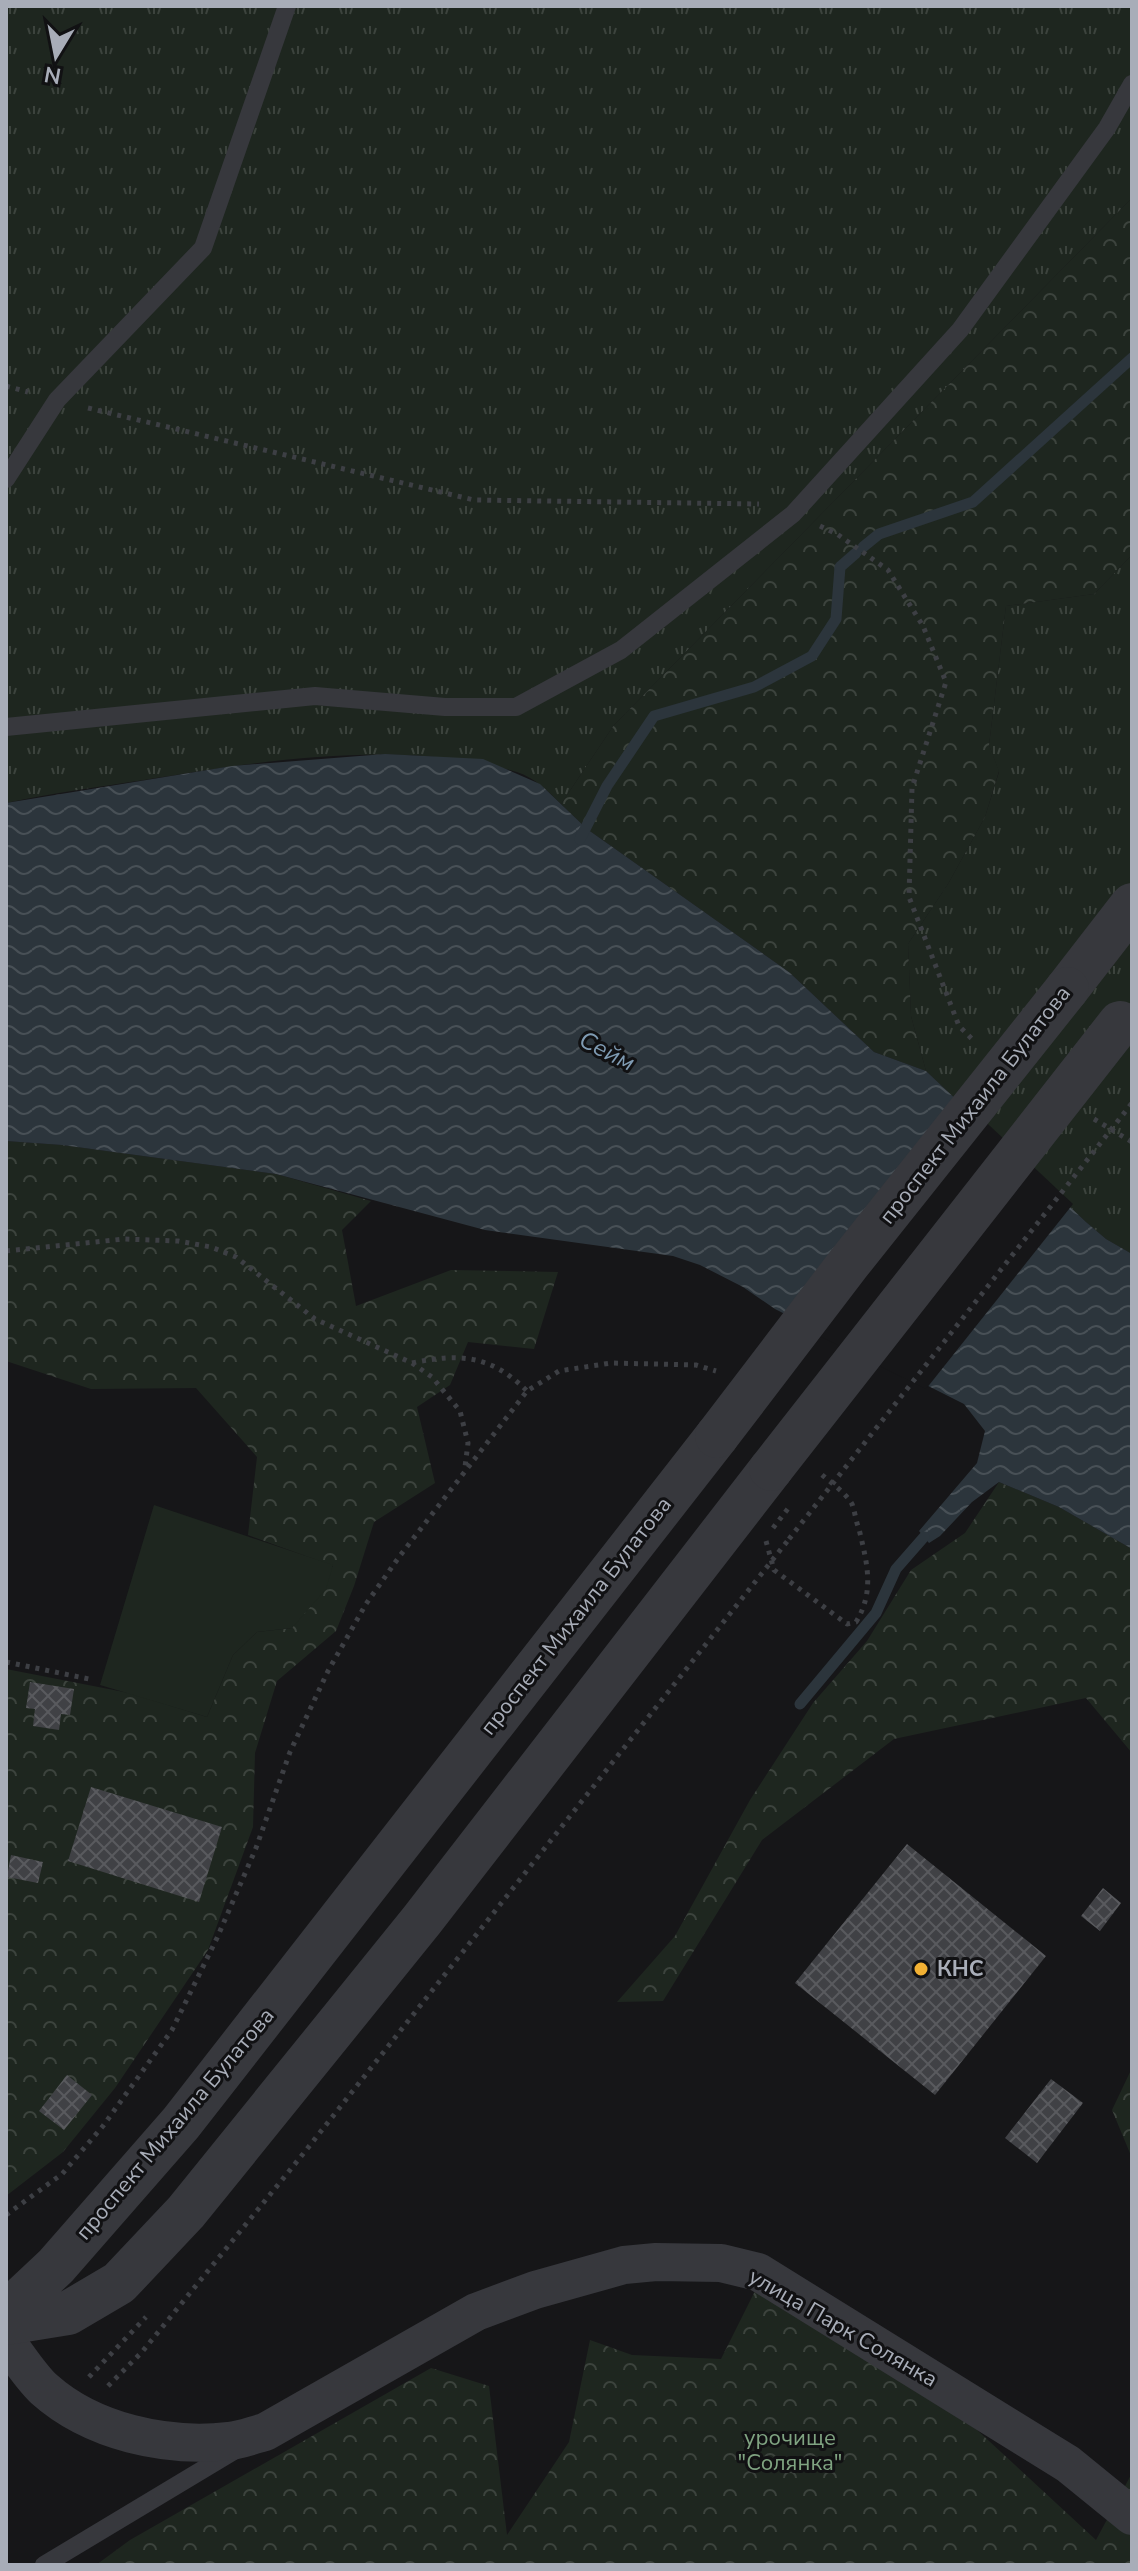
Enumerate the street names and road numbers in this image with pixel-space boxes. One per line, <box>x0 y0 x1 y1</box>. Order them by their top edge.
street label: проспект Михаила Булатова <box>872 980 1078 1230</box>
street label: проспект Михаила Булатова <box>473 1491 679 1741</box>
street label: проспект Михаила Булатова <box>69 2002 281 2246</box>
street label: улица Парк Солянка <box>743 2262 943 2394</box>

